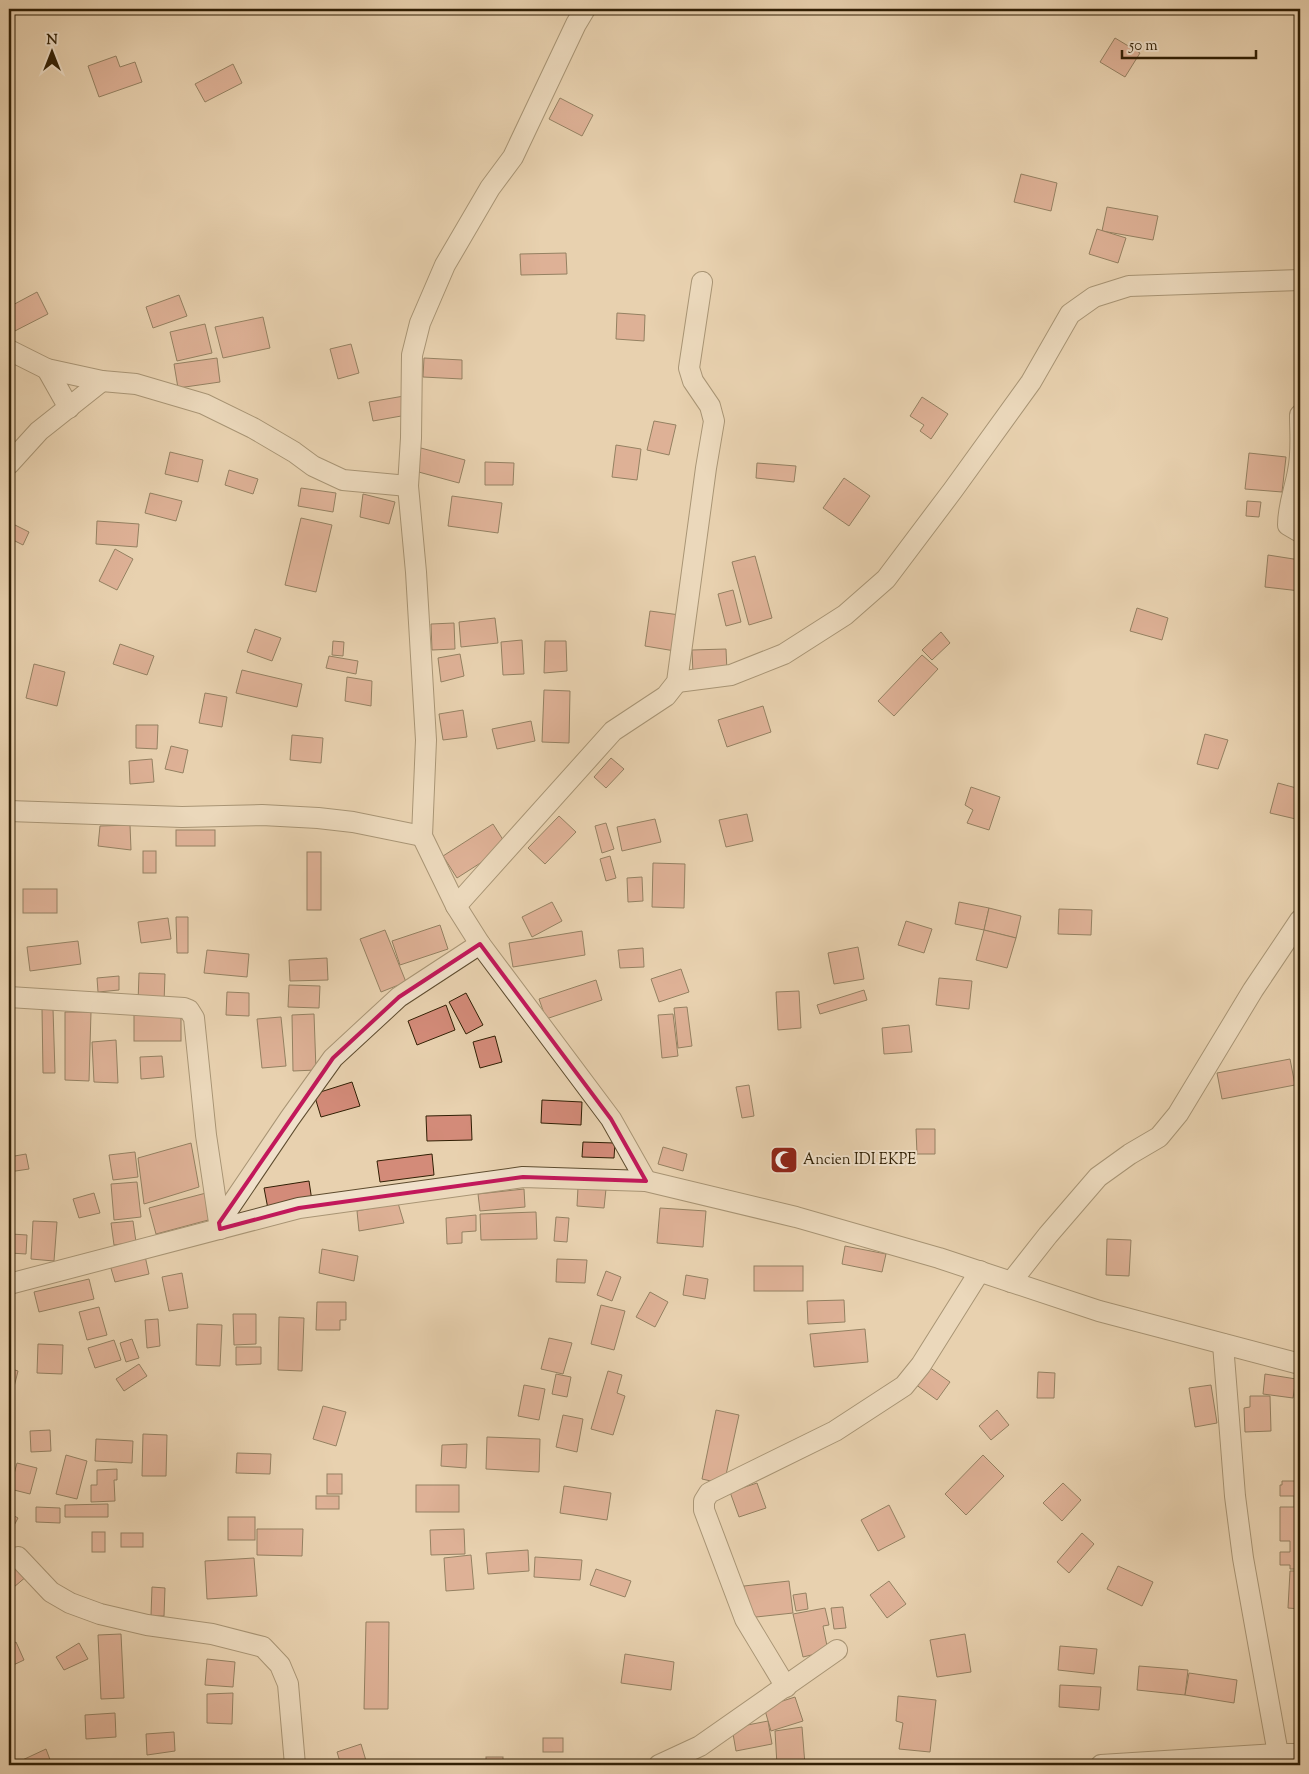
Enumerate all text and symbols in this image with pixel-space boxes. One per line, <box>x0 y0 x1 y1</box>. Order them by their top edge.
north arrow <box>28 28 78 78</box>
scale bar <box>1122 28 1255 60</box>
text: N <box>46 31 58 51</box>
text: 50 m <box>1128 36 1158 57</box>
mosque icon: Ancien IDI EKPE <box>769 1145 799 1175</box>
place label: Ancien IDI EKPE <box>803 1150 916 1171</box>

